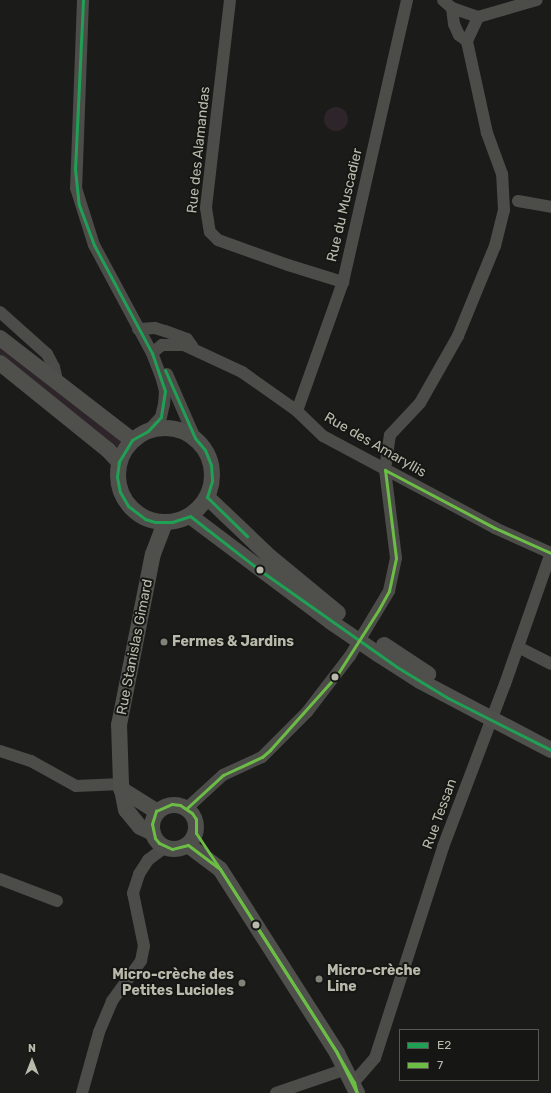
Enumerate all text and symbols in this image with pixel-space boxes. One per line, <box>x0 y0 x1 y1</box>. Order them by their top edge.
street label: Rue des Alamandas <box>184 85 214 215</box>
street label: Rue du Muscadier <box>324 147 366 263</box>
street label: Rue des Amaryllis <box>321 409 429 481</box>
unlabelled marker <box>255 565 265 575</box>
street label: Rue Stanislas Gimard <box>114 578 156 716</box>
place label: Fermes & Jardins <box>172 634 294 650</box>
marker: Fermes & Jardins <box>159 637 169 647</box>
unlabelled marker <box>330 672 340 682</box>
street label: Rue Tessan <box>419 776 461 852</box>
unlabelled marker <box>251 920 261 930</box>
place label: Micro-crèche Line <box>327 963 421 996</box>
place label: Micro-crèche des Petites Lucioles <box>112 967 234 1000</box>
marker: Micro-crèche Line <box>314 974 324 984</box>
marker: Micro-crèche des Petites Lucioles <box>237 978 247 988</box>
legend <box>399 1029 539 1081</box>
text: E2 <box>437 1038 451 1052</box>
north arrow <box>12 1041 52 1081</box>
text: N <box>28 1042 36 1055</box>
text: 7 <box>437 1058 443 1072</box>

